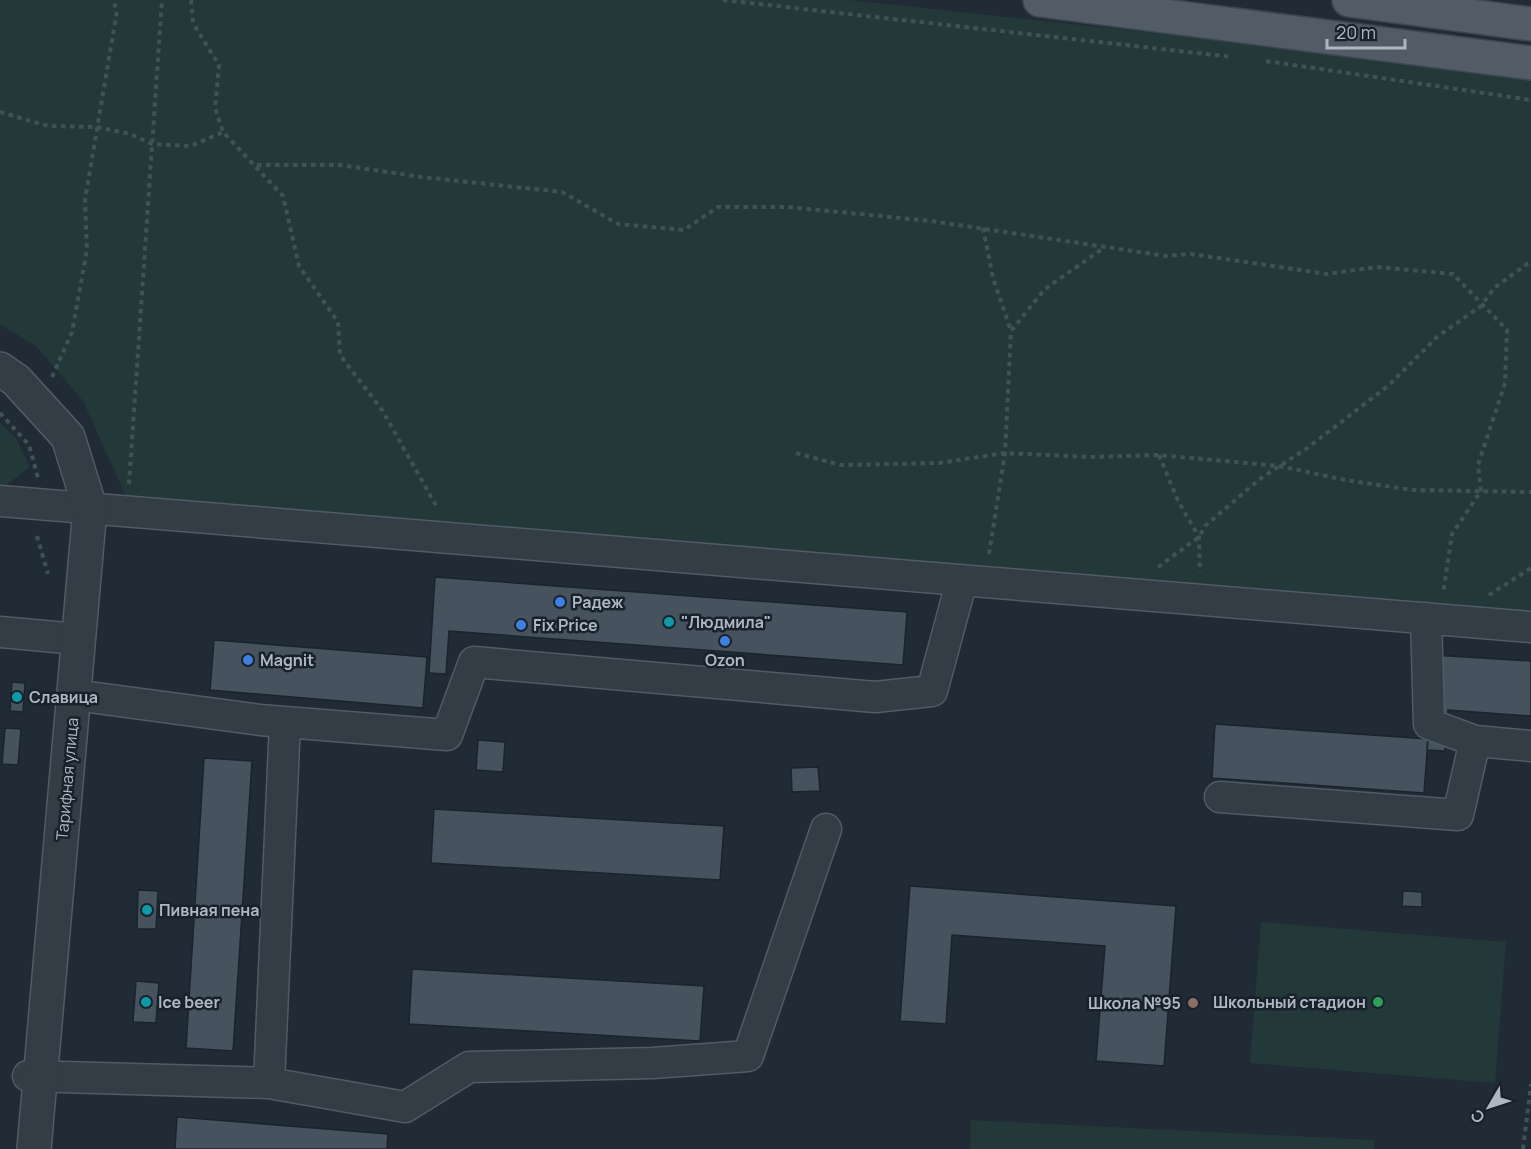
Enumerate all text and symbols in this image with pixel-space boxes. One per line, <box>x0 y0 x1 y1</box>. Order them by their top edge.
scale bar <box>1327 12 1405 50</box>
text: 20 m <box>1336 20 1376 44</box>
place label: Радеж <box>572 591 624 613</box>
marker: Радеж <box>553 595 567 609</box>
place label: "Людмила" <box>681 611 771 633</box>
place label: Fix Price <box>533 614 598 636</box>
marker: "Людмила" <box>662 615 676 629</box>
marker: Fix Price <box>514 618 528 632</box>
marker: Ozon <box>718 634 732 648</box>
place label: Magnit <box>260 649 314 671</box>
place label: Ozon <box>705 649 745 671</box>
marker: Magnit <box>241 653 255 667</box>
place label: Славица <box>29 686 98 708</box>
marker: Славица <box>10 690 24 704</box>
street label: Тарифная улица <box>51 717 83 841</box>
place label: Пивная пена <box>159 899 260 921</box>
marker: Пивная пена <box>140 903 154 917</box>
place label: Ice beer <box>158 991 220 1013</box>
place label: Школьный стадион <box>1213 991 1366 1013</box>
place label: Школа №95 <box>1088 992 1181 1014</box>
marker: Ice beer <box>139 995 153 1009</box>
marker: Школьный стадион <box>1371 995 1385 1009</box>
marker: Школа №95 <box>1186 996 1200 1010</box>
north arrow <box>1459 1077 1519 1137</box>
text: С <box>1465 1105 1490 1128</box>

